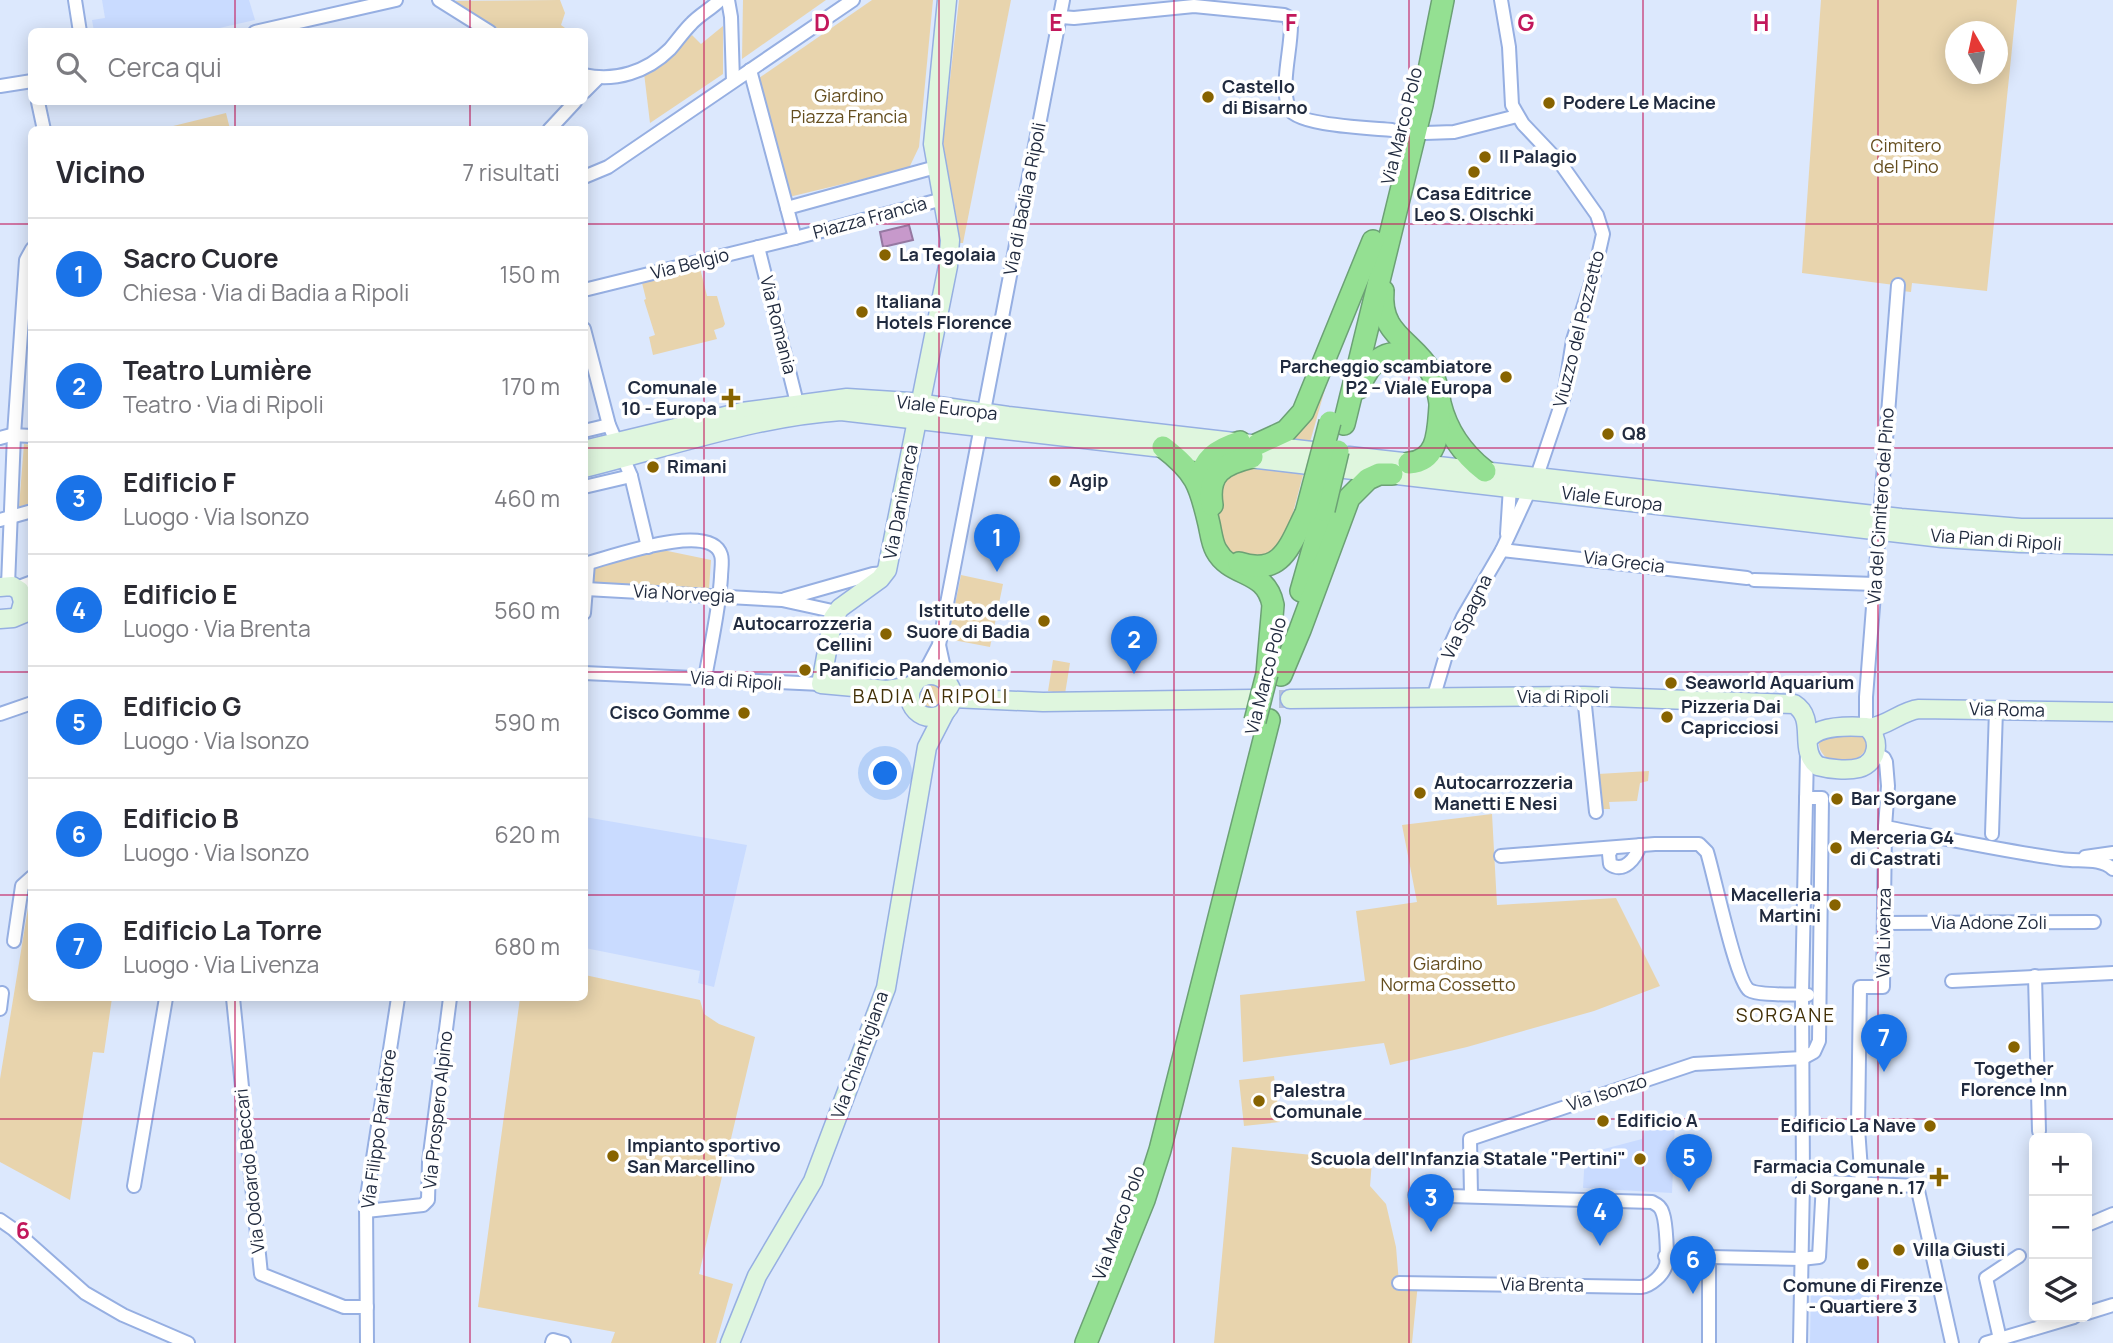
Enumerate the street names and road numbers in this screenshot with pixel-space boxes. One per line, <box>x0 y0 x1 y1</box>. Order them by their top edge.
street label: Via Marco Polo <box>1375 65 1427 187</box>
street label: Via di Badia a Ripoli <box>997 120 1051 277</box>
street label: Piazza Francia <box>810 190 929 244</box>
street label: Via Belgio <box>648 242 731 284</box>
street label: Viuzzo del Pozzetto <box>1547 248 1609 410</box>
street label: Via Romania <box>755 273 803 376</box>
street label: Viale Europa <box>895 389 999 425</box>
street label: Via del Cimitero del Pino <box>1861 407 1899 605</box>
street label: Via Danimarca <box>877 442 923 561</box>
street label: Viale Europa <box>1560 480 1664 516</box>
street label: Via Pian di Ripoli <box>1930 522 2062 556</box>
street label: Via Grecia <box>1582 544 1666 578</box>
street label: Via Spagna <box>1435 570 1497 663</box>
street label: Via Norvegia <box>633 578 736 608</box>
street label: Via Marco Polo <box>1239 615 1291 737</box>
street label: Via di Ripoli <box>689 665 783 695</box>
street label: Via di Ripoli <box>1517 684 1609 708</box>
street label: Via Roma <box>1969 696 2045 722</box>
street label: Via Livenza <box>1870 888 1896 978</box>
street label: Via Adone Zoli <box>1931 910 2047 934</box>
street label: Via Chiantigiana <box>825 988 893 1122</box>
street label: Via Prospero Alpino <box>417 1030 457 1190</box>
street label: Via Filippo Parlatore <box>355 1047 401 1210</box>
street label: Via Isonzo <box>1564 1068 1650 1116</box>
street label: Via Odoardo Beccari <box>228 1087 270 1255</box>
street label: Via Marco Polo <box>1086 1162 1150 1283</box>
street label: Via Brenta <box>1500 1271 1584 1297</box>

